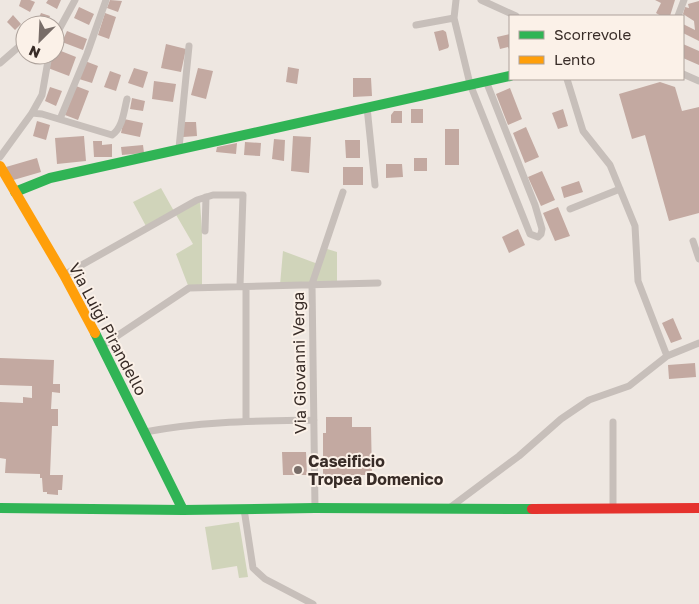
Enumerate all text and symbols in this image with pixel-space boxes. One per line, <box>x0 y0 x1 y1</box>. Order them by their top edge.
north arrow <box>15 15 65 65</box>
legend <box>509 15 684 80</box>
text: Scorrevole <box>554 25 631 43</box>
text: N <box>26 42 43 62</box>
text: Lento <box>554 50 595 68</box>
street label: Via Luigi Pirandello <box>65 259 151 399</box>
street label: Via Giovanni Verga <box>288 292 310 434</box>
place label: Caseificio Tropea Domenico <box>308 451 444 489</box>
marker: Caseificio Tropea Domenico <box>292 464 304 476</box>

